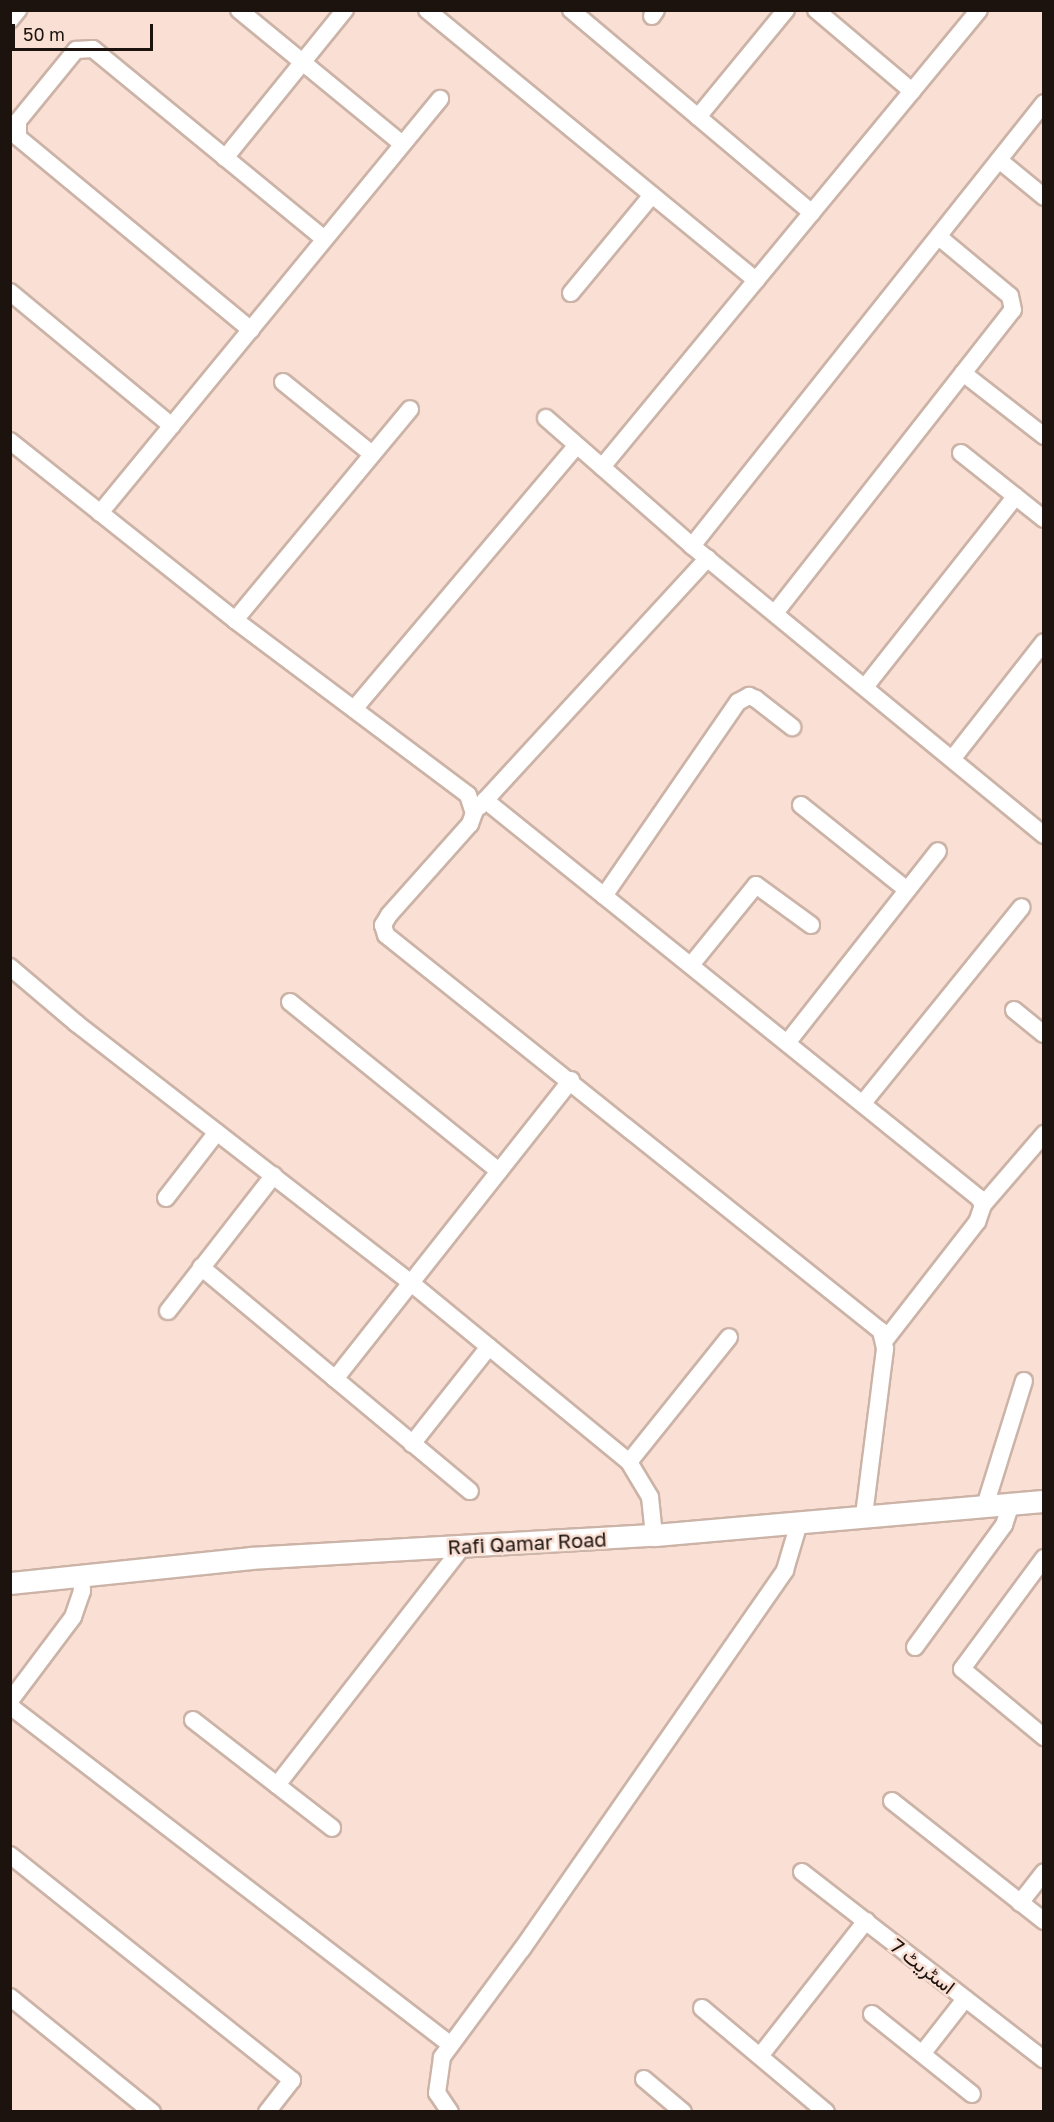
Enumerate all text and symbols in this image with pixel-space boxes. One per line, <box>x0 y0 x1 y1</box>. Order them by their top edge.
scale bar <box>15 12 156 50</box>
text: 50 m <box>23 23 65 45</box>
street label: Rafi Qamar Road <box>447 1527 607 1559</box>
street label: اسٹریٹ 7 <box>886 1933 960 1999</box>

